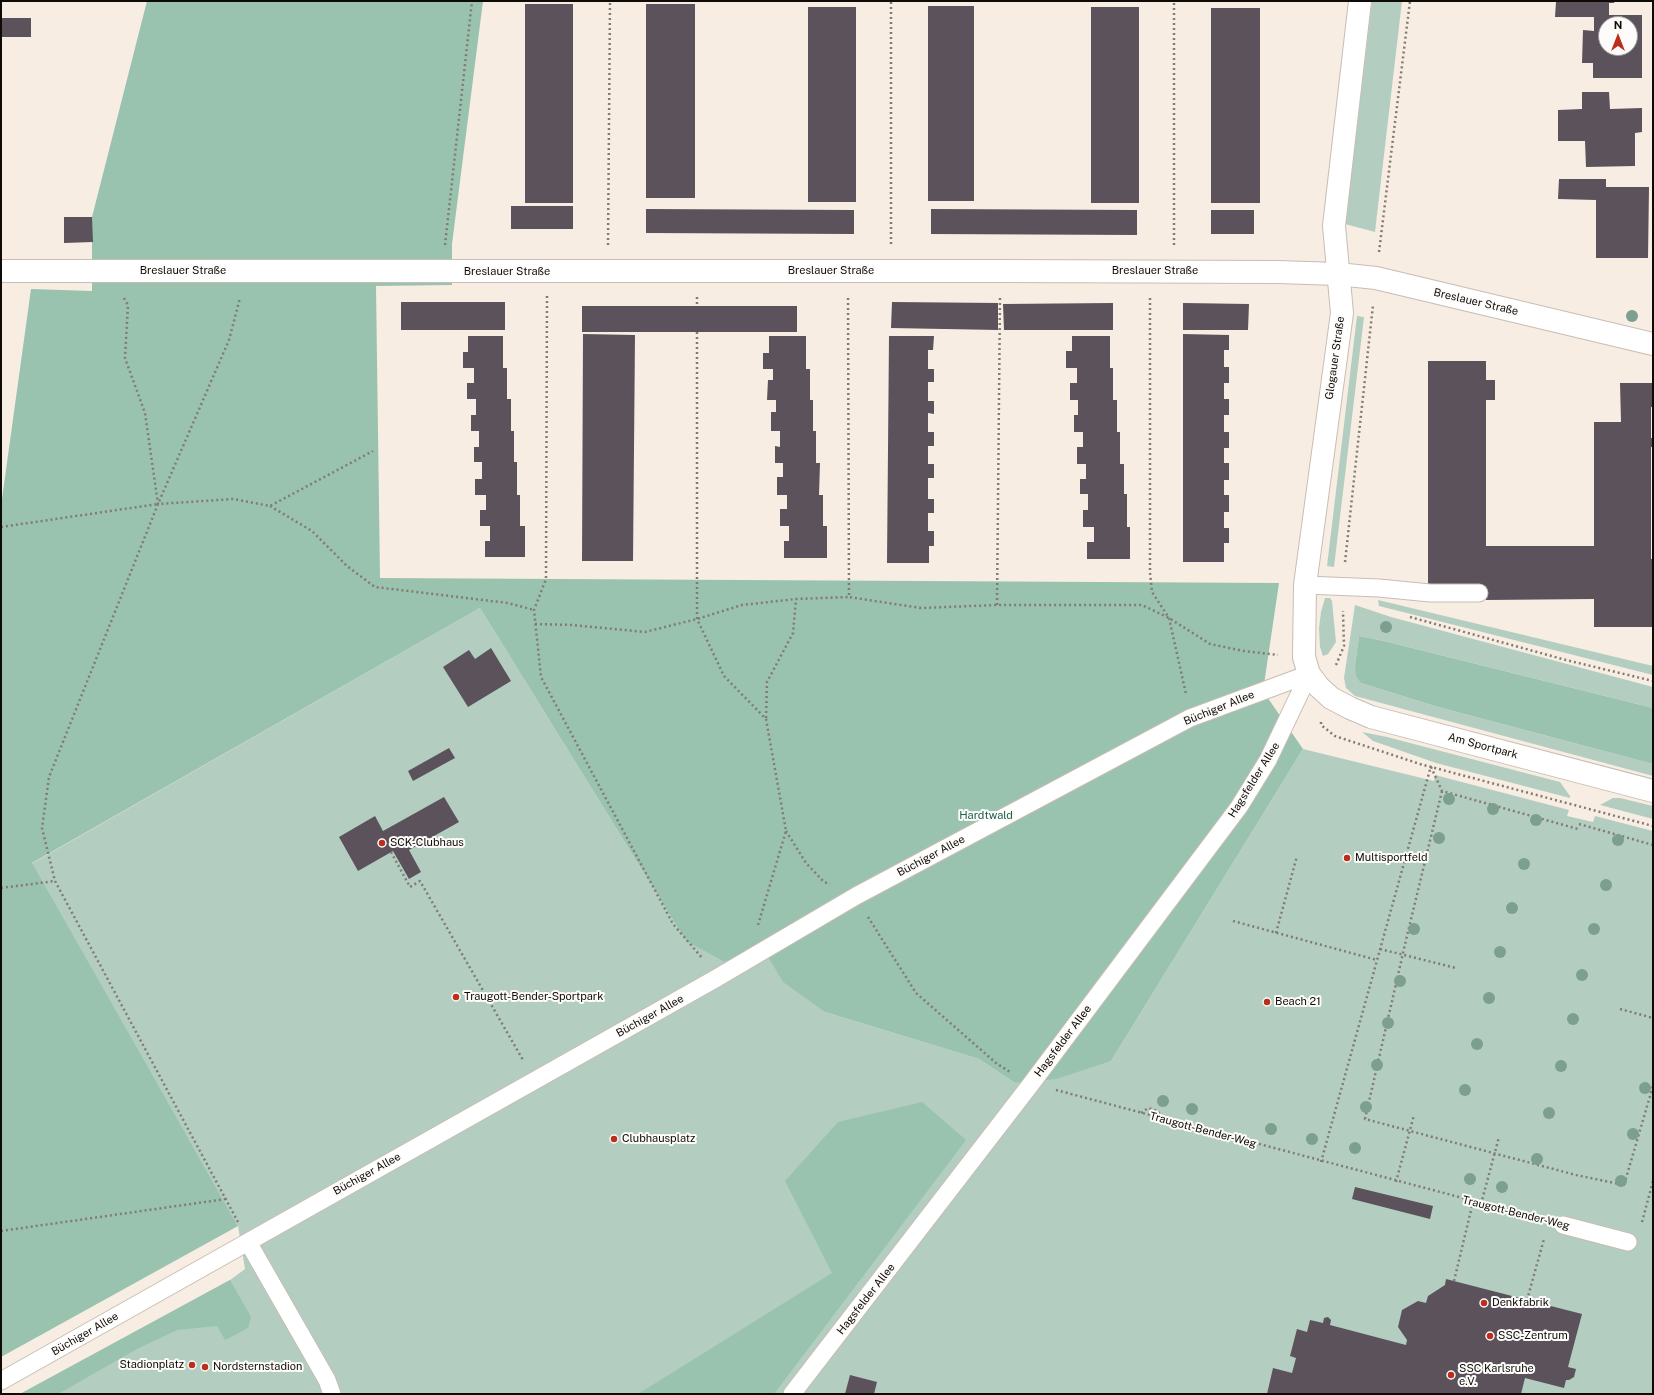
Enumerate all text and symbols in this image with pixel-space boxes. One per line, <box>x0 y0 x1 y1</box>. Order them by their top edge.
north arrow <box>1598 16 1638 56</box>
text: N <box>1614 19 1622 31</box>
street label: Breslauer Straße <box>140 264 226 278</box>
street label: Breslauer Straße <box>788 264 874 278</box>
street label: Breslauer Straße <box>1112 264 1198 278</box>
street label: Breslauer Straße <box>464 265 550 279</box>
street label: Breslauer Straße <box>1432 286 1520 318</box>
street label: Glogauer Straße <box>1323 315 1347 401</box>
street label: Büchiger Allee <box>1182 688 1256 728</box>
street label: Am Sportpark <box>1447 730 1519 762</box>
street label: Hagsfelder Allee <box>1225 740 1283 820</box>
park label: Hardtwald <box>959 809 1013 823</box>
street label: Büchiger Allee <box>895 833 967 879</box>
place label: SCK-Clubhaus <box>390 836 464 850</box>
marker: SCK-Clubhaus <box>377 838 387 848</box>
place label: Multisportfeld <box>1355 851 1428 865</box>
marker: Multisportfeld <box>1342 853 1352 863</box>
place label: Traugott-Bender-Sportpark <box>464 990 603 1004</box>
marker: Traugott-Bender-Sportpark <box>451 992 461 1002</box>
street label: Büchiger Allee <box>614 992 686 1040</box>
place label: Beach 21 <box>1275 995 1321 1009</box>
marker: Beach 21 <box>1262 997 1272 1007</box>
street label: Hagsfelder Allee <box>1032 1002 1094 1080</box>
street label: Traugott-Bender-Weg <box>1148 1109 1258 1151</box>
place label: Clubhausplatz <box>622 1132 695 1146</box>
marker: Clubhausplatz <box>609 1134 619 1144</box>
street label: Büchiger Allee <box>331 1150 403 1198</box>
street label: Traugott-Bender-Weg <box>1461 1193 1571 1233</box>
street label: Hagsfelder Allee <box>834 1261 898 1337</box>
place label: Denkfabrik <box>1492 1296 1549 1310</box>
marker: Denkfabrik <box>1479 1298 1489 1308</box>
street label: Büchiger Allee <box>49 1310 121 1358</box>
place label: SSC-Zentrum <box>1498 1329 1568 1343</box>
marker: SSC-Zentrum <box>1485 1331 1495 1341</box>
place label: Stadionplatz <box>119 1358 184 1372</box>
marker: Stadionplatz <box>187 1360 197 1370</box>
place label: Nordsternstadion <box>213 1360 302 1374</box>
marker: Nordsternstadion <box>200 1362 210 1372</box>
place label: SSC Karlsruhe e.V. <box>1459 1362 1534 1388</box>
marker: SSC Karlsruhe e.V. <box>1446 1370 1456 1380</box>

